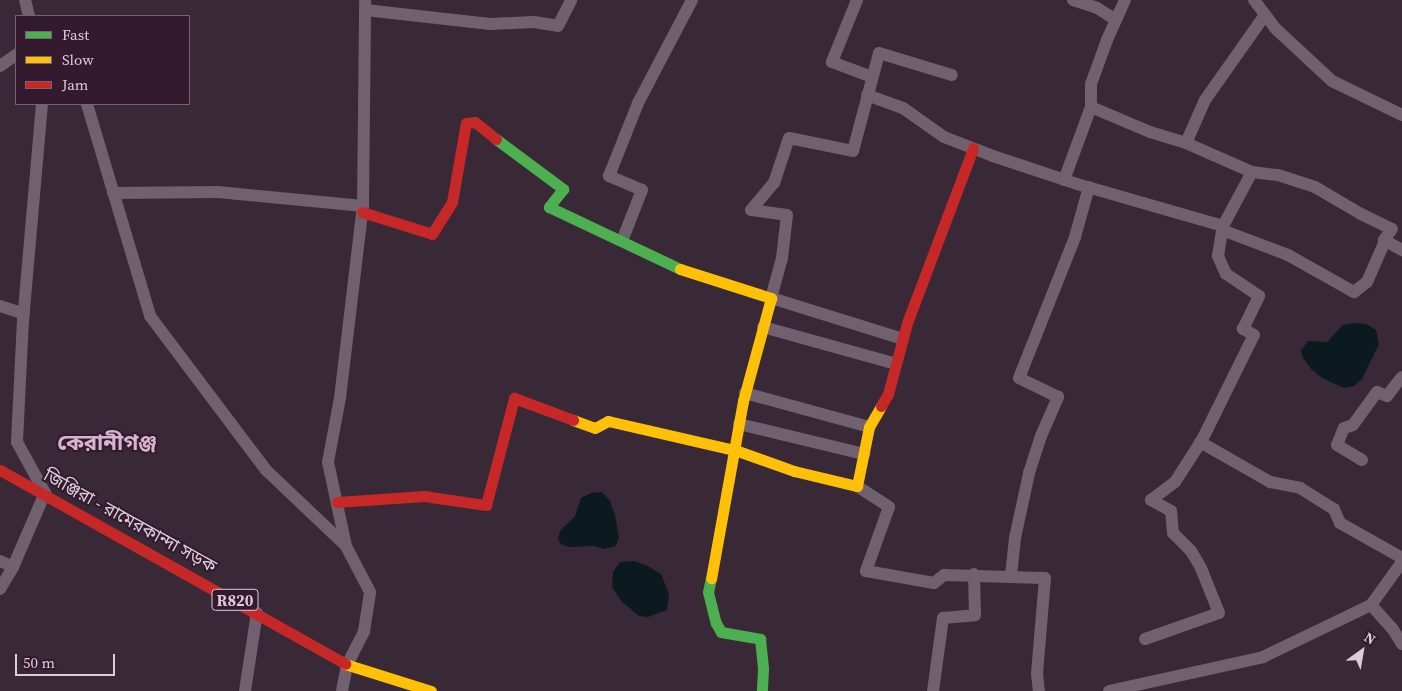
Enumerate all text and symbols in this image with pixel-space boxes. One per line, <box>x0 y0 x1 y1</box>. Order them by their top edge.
legend <box>15 15 190 105</box>
text: Fast <box>62 24 89 45</box>
text: Slow <box>62 49 94 70</box>
text: Jam <box>62 74 88 95</box>
district label: কেরানীগঞ্জ <box>57 430 157 456</box>
street label: জিঞ্জিরা - রামেরকান্দা সড়ক <box>40 464 220 578</box>
road number: R820 <box>211 586 259 614</box>
north arrow <box>1337 626 1387 676</box>
text: N <box>1360 627 1380 649</box>
scale bar <box>18 644 118 676</box>
text: 50 m <box>23 652 55 673</box>

